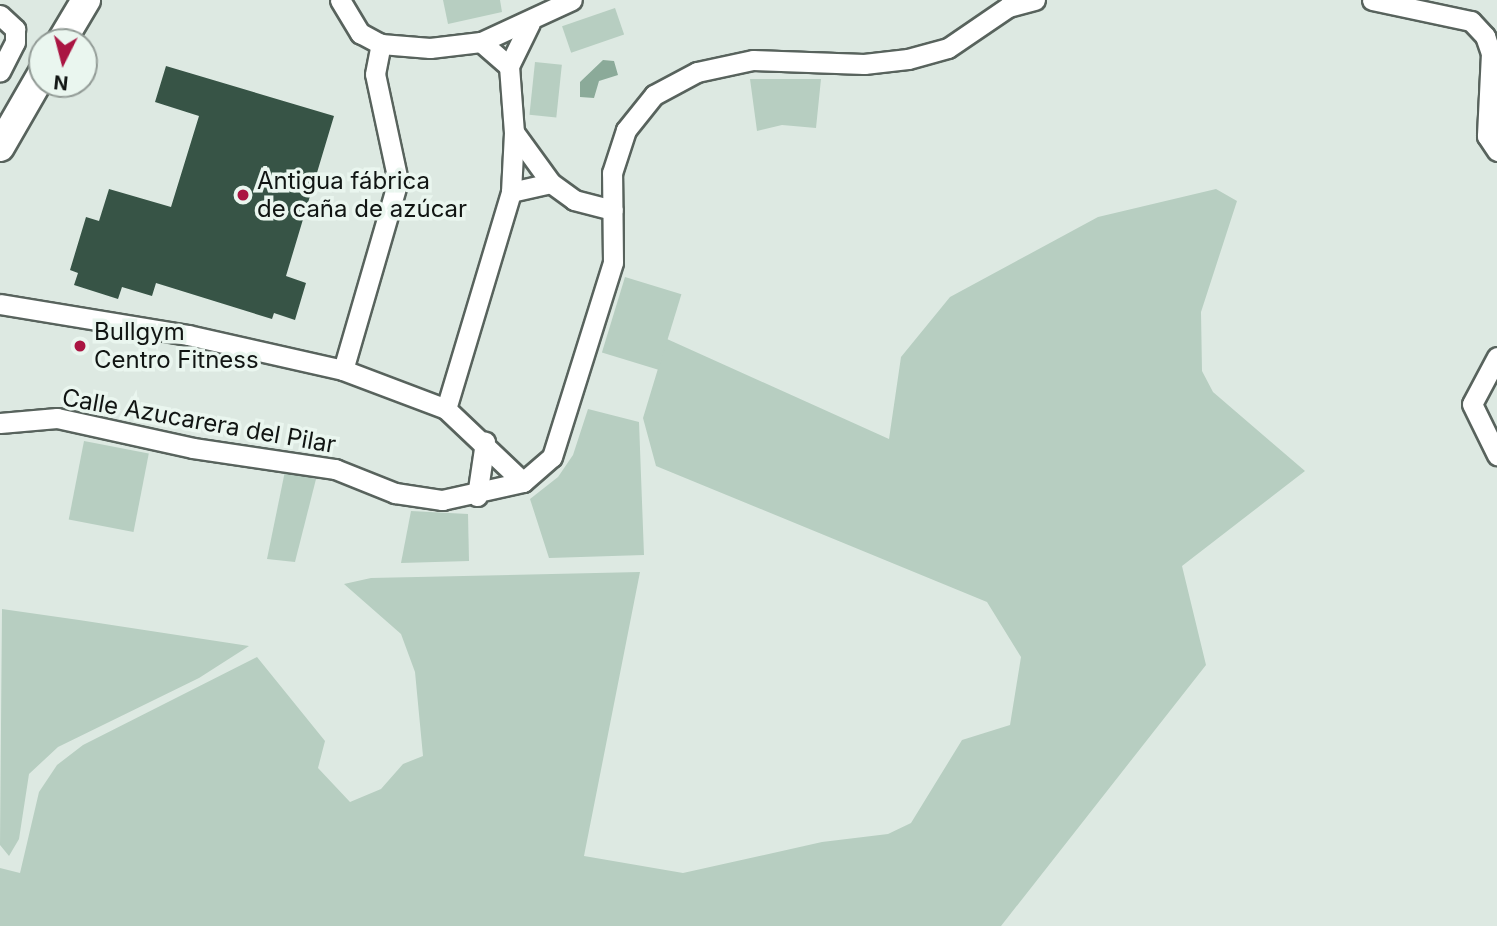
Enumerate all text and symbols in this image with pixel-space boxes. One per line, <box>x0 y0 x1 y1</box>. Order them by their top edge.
north arrow <box>28 28 98 98</box>
text: N <box>53 70 69 95</box>
place label: Antigua fábrica de caña de azúcar <box>257 167 467 223</box>
marker: Antigua fábrica de caña de azúcar <box>235 187 251 203</box>
place label: Bullgym Centro Fitness <box>94 318 259 374</box>
marker: Bullgym Centro Fitness <box>72 338 88 354</box>
street label: Calle Azucarera del Pilar <box>60 383 338 459</box>

